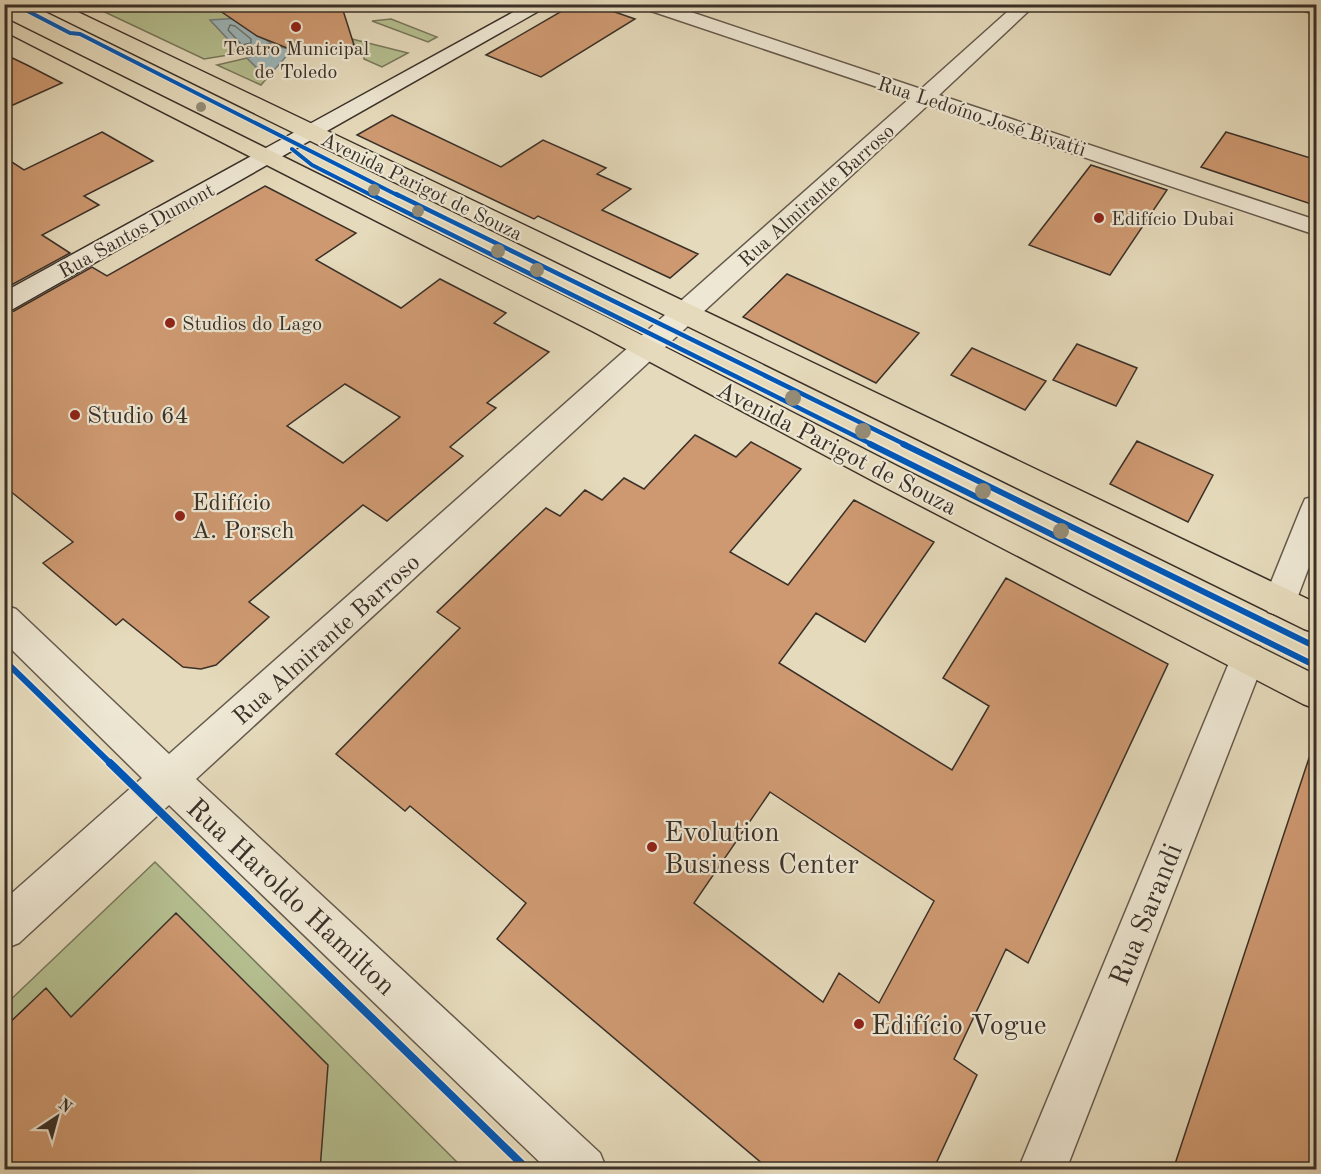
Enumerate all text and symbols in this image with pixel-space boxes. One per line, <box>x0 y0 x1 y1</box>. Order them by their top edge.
marker: Teatro Municipal de Toledo <box>289 20 303 34</box>
place label: Teatro Municipal de Toledo <box>223 40 369 83</box>
street label: Rua Ledoíno José Bivatti <box>875 75 1088 161</box>
street label: Rua Almirante Barroso <box>736 122 899 271</box>
street label: Avenida Parigot de Souza <box>317 130 525 245</box>
street label: Rua Santos Dumont <box>56 181 218 283</box>
place label: Edifício Dubai <box>1111 210 1234 230</box>
marker: Edifício Dubai <box>1092 211 1106 225</box>
place label: Studios do Lago <box>182 315 322 335</box>
marker: Studios do Lago <box>163 316 177 330</box>
street label: Avenida Parigot de Souza <box>712 379 960 521</box>
place label: Studio 64 <box>87 405 189 429</box>
marker: Studio 64 <box>68 408 82 422</box>
place label: Edifício A. Porsch <box>192 492 295 544</box>
marker: Edifício A. Porsch <box>173 509 187 523</box>
street label: Rua Almirante Barroso <box>229 551 425 730</box>
street label: Rua Haroldo Hamilton <box>180 795 400 1002</box>
place label: Evolution Business Center <box>664 820 859 880</box>
marker: Evolution Business Center <box>645 840 659 854</box>
street label: Rua Sarandi <box>1107 840 1189 990</box>
place label: Edifício Vogue <box>871 1013 1047 1041</box>
marker: Edifício Vogue <box>852 1017 866 1031</box>
north arrow <box>27 1087 87 1147</box>
text: N <box>55 1096 75 1117</box>

